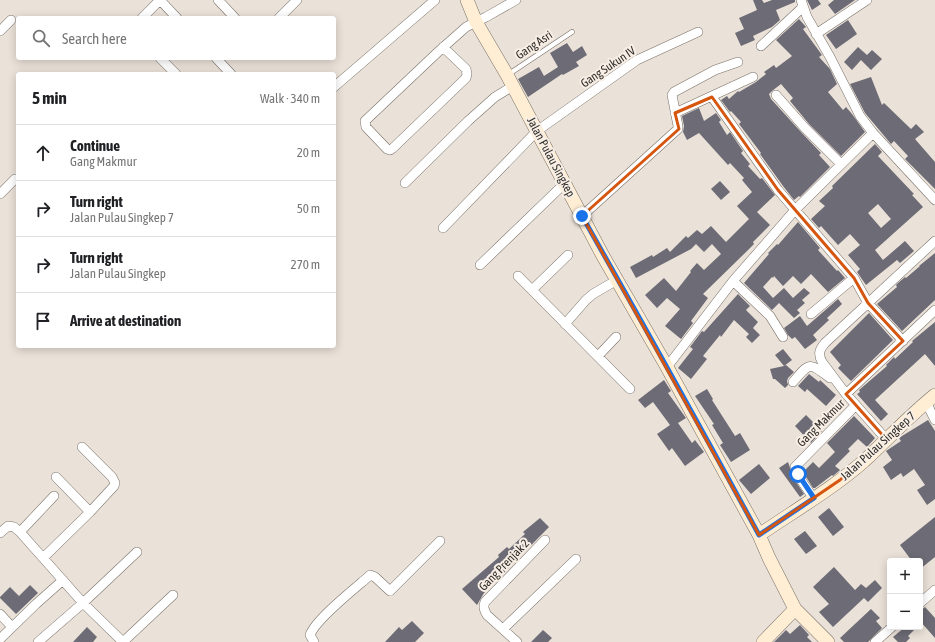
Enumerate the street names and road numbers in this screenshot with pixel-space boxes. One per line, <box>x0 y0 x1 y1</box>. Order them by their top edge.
street label: Gang Asri <box>513 28 555 62</box>
street label: Gang Sukun IV <box>578 44 638 90</box>
street label: Jalan Pulau Singkep <box>524 115 578 200</box>
street label: Gang Makmur <box>794 396 848 450</box>
street label: Jalan Pulau Singkep 7 <box>838 409 919 483</box>
street label: Gang Prenjak 2 <box>476 536 532 594</box>

